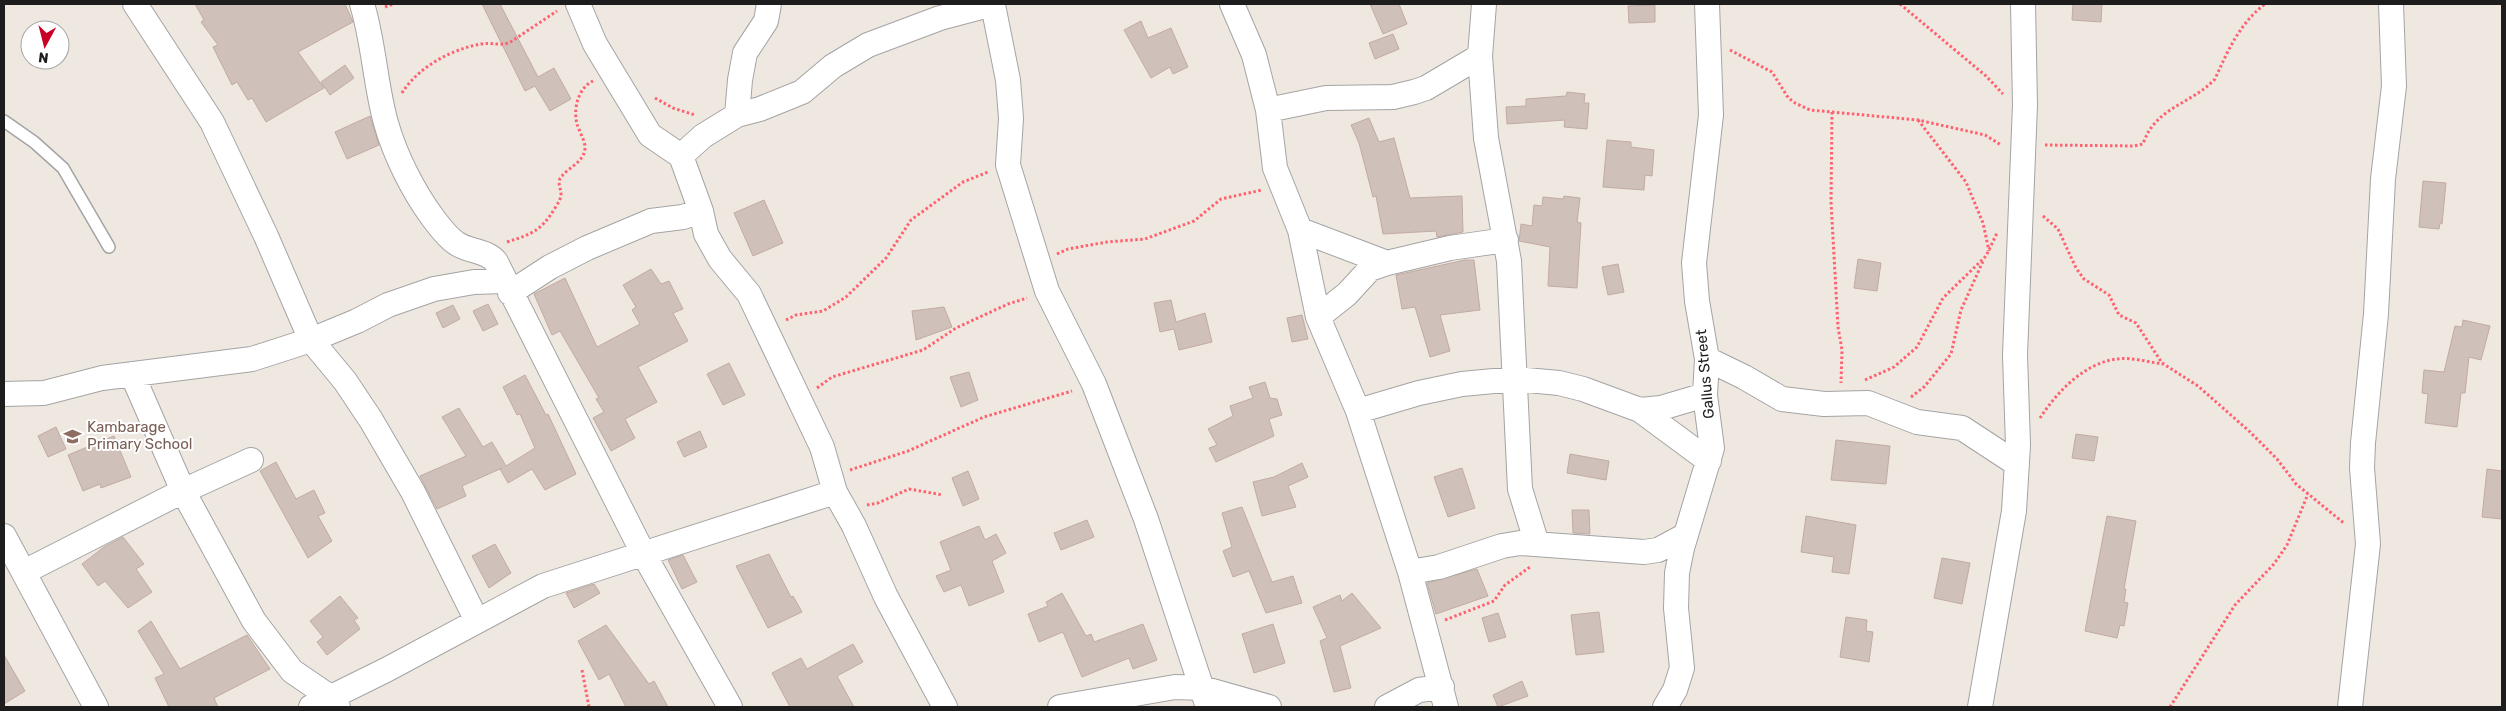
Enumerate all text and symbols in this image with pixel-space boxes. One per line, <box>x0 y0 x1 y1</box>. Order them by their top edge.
north arrow <box>20 20 70 70</box>
text: N <box>37 48 50 66</box>
street label: Gallus Street <box>1692 329 1718 419</box>
place label: Kambarage Primary School <box>87 418 192 453</box>
school or university icon: Kambarage Primary School <box>63 426 83 446</box>

